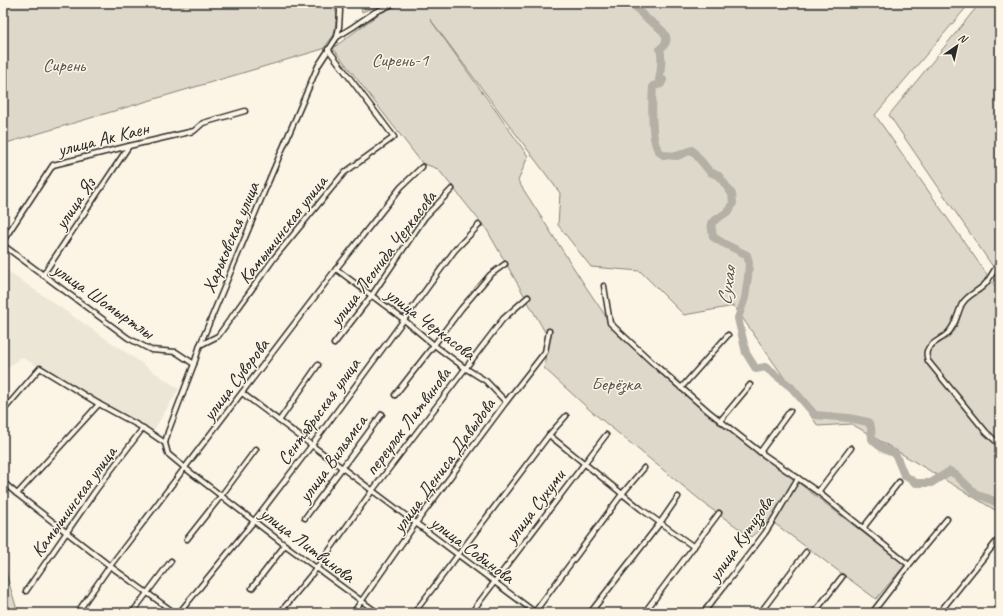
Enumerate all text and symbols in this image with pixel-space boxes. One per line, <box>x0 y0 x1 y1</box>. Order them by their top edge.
north arrow <box>937 26 977 66</box>
text: N <box>956 30 971 47</box>
park label: Сирень-1 <box>371 48 430 72</box>
park label: Сирень <box>43 53 86 77</box>
street label: улица Ак Каен <box>54 116 152 162</box>
street label: Камышинская улица <box>233 169 334 289</box>
street label: улица Яз <box>48 172 102 235</box>
street label: Харьковская улица <box>197 177 266 297</box>
street label: улица Леонида Черкасова <box>323 185 442 332</box>
street label: улица Шомыртлы <box>47 257 160 346</box>
water label: Сухая <box>711 262 742 307</box>
street label: улица Черкасова <box>380 282 482 366</box>
street label: улица Суворова <box>196 332 276 426</box>
street label: Сентябрьская улица <box>272 352 367 470</box>
street label: переулок Литвинова <box>359 362 457 480</box>
park label: Берёзка <box>591 372 643 396</box>
street label: улица Дениса Давыдова <box>386 392 501 538</box>
street label: улица Вильямса <box>292 408 374 508</box>
street label: Камышинская улица <box>25 440 123 562</box>
street label: улица Сухуми <box>499 463 572 549</box>
street label: улица Кутузова <box>702 490 780 587</box>
street label: улица Литвинова <box>254 501 361 589</box>
street label: улица Собинова <box>425 510 520 590</box>

